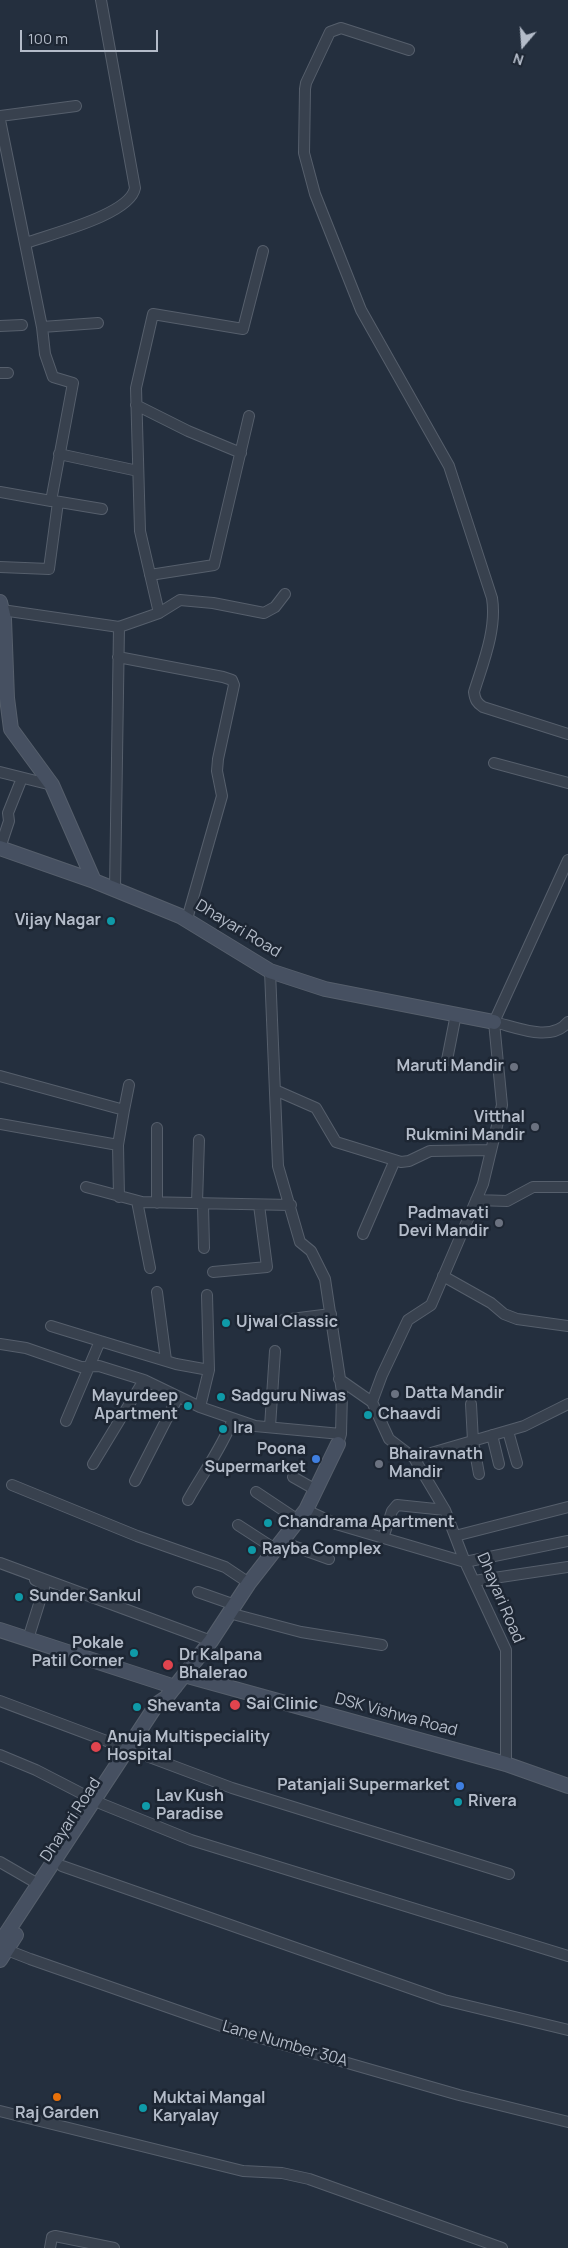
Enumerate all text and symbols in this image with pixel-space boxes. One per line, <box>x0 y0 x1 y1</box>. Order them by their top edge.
scale bar <box>22 20 160 52</box>
north arrow <box>498 20 548 70</box>
text: 100 m <box>28 28 68 49</box>
text: N <box>510 49 526 70</box>
street label: Dhayari Road <box>192 896 284 962</box>
place label: Vijay Nagar <box>15 911 101 931</box>
marker: Vijay Nagar <box>105 915 117 927</box>
place label: Maruti Mandir <box>397 1057 504 1077</box>
marker: Maruti Mandir <box>508 1061 520 1073</box>
place label: Vitthal Rukmini Mandir <box>406 1108 525 1146</box>
marker: Vitthal Rukmini Mandir <box>529 1121 541 1133</box>
place label: Padmavati Devi Mandir <box>398 1204 489 1242</box>
marker: Padmavati Devi Mandir <box>493 1217 505 1229</box>
place label: Ujwal Classic <box>236 1313 338 1333</box>
marker: Ujwal Classic <box>220 1317 232 1329</box>
place label: Datta Mandir <box>405 1384 504 1404</box>
place label: Mayurdeep Apartment <box>92 1387 178 1425</box>
place label: Sadguru Niwas <box>231 1387 346 1407</box>
marker: Datta Mandir <box>389 1388 401 1400</box>
marker: Sadguru Niwas <box>215 1391 227 1403</box>
marker: Mayurdeep Apartment <box>182 1400 194 1412</box>
place label: Chaavdi <box>378 1405 441 1425</box>
marker: Chaavdi <box>362 1409 374 1421</box>
place label: Ira <box>233 1419 253 1439</box>
marker: Ira <box>217 1423 229 1435</box>
place label: Poona Supermarket <box>205 1440 306 1478</box>
place label: Bhairavnath Mandir <box>389 1445 483 1483</box>
marker: Poona Supermarket <box>310 1453 322 1465</box>
marker: Bhairavnath Mandir <box>373 1458 385 1470</box>
place label: Chandrama Apartment <box>278 1513 455 1533</box>
marker: Chandrama Apartment <box>262 1517 274 1529</box>
place label: Rayba Complex <box>262 1540 381 1560</box>
marker: Rayba Complex <box>246 1544 258 1556</box>
street label: Dhayari Road <box>472 1550 528 1646</box>
place label: Sunder Sankul <box>29 1587 141 1607</box>
marker: Sunder Sankul <box>13 1591 25 1603</box>
place label: Pokale Patil Corner <box>32 1634 124 1672</box>
place label: Dr Kalpana Bhalerao <box>179 1646 262 1684</box>
marker: Pokale Patil Corner <box>128 1647 140 1659</box>
marker: Dr Kalpana Bhalerao <box>161 1658 175 1672</box>
street label: DSK Vishwa Road <box>333 1689 459 1741</box>
place label: Sai Clinic <box>246 1695 318 1715</box>
place label: Shevanta <box>147 1697 221 1717</box>
marker: Sai Clinic <box>228 1698 242 1712</box>
marker: Shevanta <box>131 1701 143 1713</box>
place label: Anuja Multispeciality Hospital <box>107 1728 270 1766</box>
marker: Anuja Multispeciality Hospital <box>89 1740 103 1754</box>
street label: Dhayari Road <box>37 1774 105 1866</box>
place label: Patanjali Supermarket <box>277 1776 450 1796</box>
marker: Patanjali Supermarket <box>454 1780 466 1792</box>
place label: Lav Kush Paradise <box>156 1787 224 1825</box>
place label: Rivera <box>468 1792 517 1812</box>
marker: Rivera <box>452 1796 464 1808</box>
marker: Lav Kush Paradise <box>140 1800 152 1812</box>
street label: Lane Number 30A <box>220 2017 350 2071</box>
place label: Muktai Mangal Karyalay <box>153 2089 266 2127</box>
marker: Raj Garden <box>51 2091 63 2103</box>
marker: Muktai Mangal Karyalay <box>137 2102 149 2114</box>
place label: Raj Garden <box>15 2104 99 2124</box>

